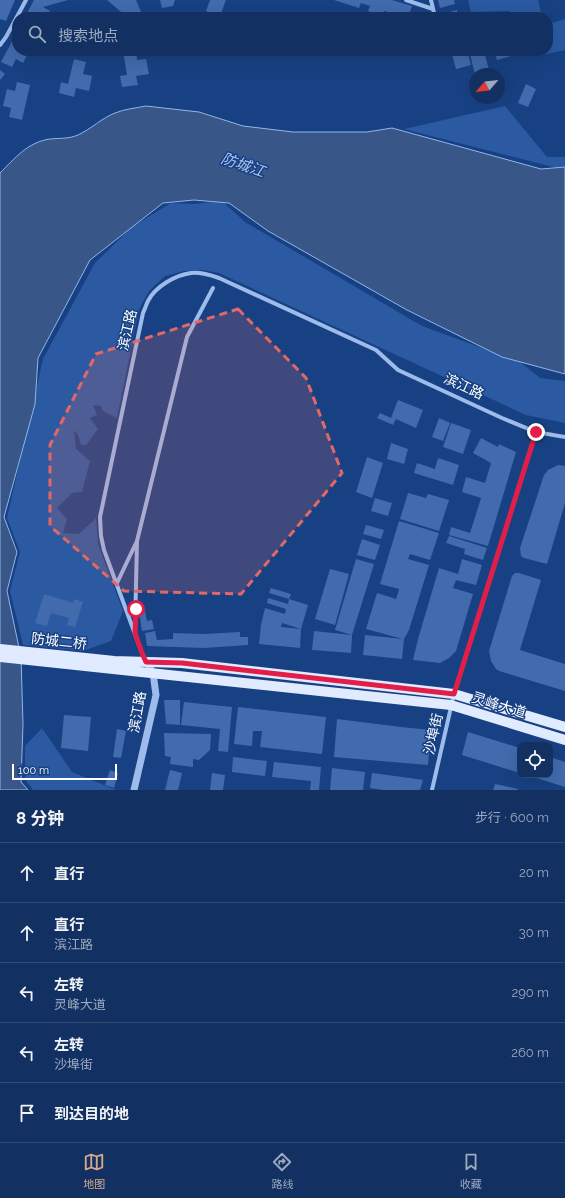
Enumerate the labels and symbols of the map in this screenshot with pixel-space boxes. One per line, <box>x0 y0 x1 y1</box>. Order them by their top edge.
north arrow <box>469 68 505 104</box>
water label: 防城江 <box>219 149 269 181</box>
street label: 滨江路 <box>114 308 140 352</box>
street label: 滨江路 <box>442 370 486 402</box>
route end <box>527 423 545 441</box>
route start <box>127 600 145 618</box>
street label: 防城二桥 <box>30 630 88 652</box>
street label: 灵峰大道 <box>470 689 528 721</box>
street label: 滨江路 <box>125 690 149 734</box>
street label: 沙埠街 <box>420 712 446 756</box>
scale bar <box>12 762 117 781</box>

